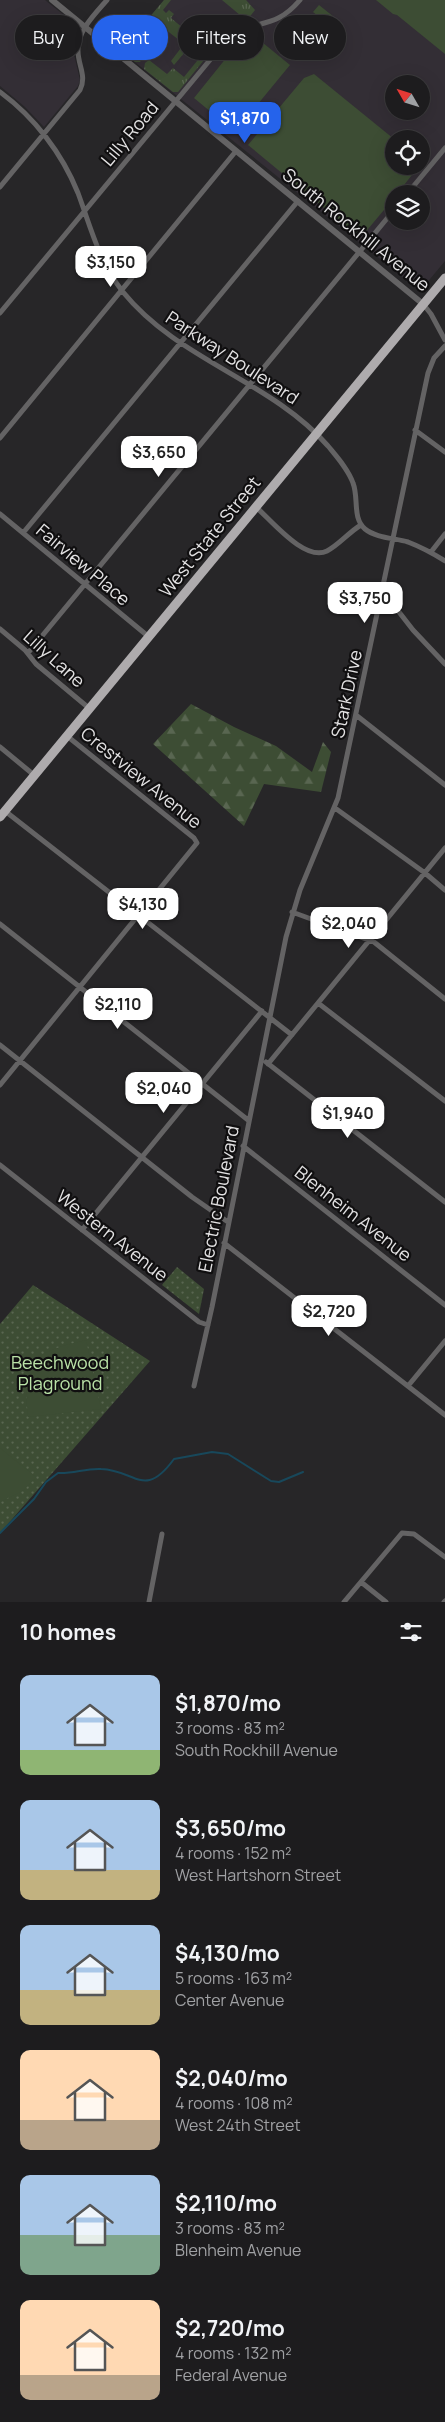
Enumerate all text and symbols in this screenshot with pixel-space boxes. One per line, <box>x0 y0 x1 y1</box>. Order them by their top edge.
chip: Buy <box>15 15 82 60</box>
chip: Rent <box>92 15 168 60</box>
chip: Filters <box>178 15 264 60</box>
chip: New <box>274 15 346 60</box>
north arrow <box>385 75 430 120</box>
map controls <box>385 75 430 230</box>
street label: Lilly Road <box>95 96 163 171</box>
pin: $1,870 <box>204 102 286 144</box>
text: $1,870 <box>220 107 270 129</box>
button: locate <box>385 130 430 175</box>
street label: South Rockhill Avenue <box>278 162 435 296</box>
button: layers <box>385 185 430 230</box>
pin: $3,150 <box>70 246 152 288</box>
text: $3,150 <box>86 251 136 273</box>
street label: Parkway Boulevard <box>161 305 304 409</box>
pin: $3,650 <box>118 436 200 478</box>
text: $3,650 <box>132 441 186 463</box>
street label: West State Street <box>153 471 265 602</box>
street label: Fairview Place <box>32 518 136 611</box>
pin: $3,750 <box>324 582 406 624</box>
text: $3,750 <box>339 587 391 609</box>
street label: Lilly Lane <box>19 624 91 692</box>
street label: Stark Drive <box>325 648 367 740</box>
street label: Crestview Avenue <box>76 721 207 833</box>
pin: $4,130 <box>102 888 184 930</box>
text: $4,130 <box>118 893 168 915</box>
pin: $2,040 <box>308 906 390 949</box>
text: $2,040 <box>321 912 377 934</box>
pin: $2,110 <box>77 988 159 1030</box>
text: $2,110 <box>94 993 142 1015</box>
pin: $2,040 <box>123 1072 205 1114</box>
text: $2,040 <box>136 1077 192 1099</box>
pin: $1,940 <box>307 1096 389 1139</box>
text: $1,940 <box>322 1102 374 1124</box>
street label: Electric Boulevard <box>192 1124 244 1274</box>
street label: Blenheim Avenue <box>290 1160 417 1266</box>
street label: Western Avenue <box>52 1184 173 1286</box>
pin: $2,720 <box>288 1294 370 1337</box>
text: $2,720 <box>302 1300 356 1322</box>
park label: Beechwood Plaground <box>11 1350 109 1395</box>
text: 10 homes <box>20 1618 116 1646</box>
icon: filters <box>397 1618 425 1646</box>
text: $1,870/mo <box>175 1689 281 1717</box>
icon: home <box>60 1695 120 1755</box>
text: 3 rooms · 83 m² <box>175 1717 285 1739</box>
text: South Rockhill Avenue <box>175 1739 338 1761</box>
text: $3,650/mo <box>175 1814 286 1842</box>
icon: home <box>60 1820 120 1880</box>
text: 4 rooms · 152 m² <box>175 1842 291 1864</box>
text: West Hartshorn Street <box>175 1864 341 1886</box>
text: $4,130/mo <box>175 1939 280 1967</box>
icon: home <box>60 1945 120 2005</box>
text: 5 rooms · 163 m² <box>175 1967 292 1989</box>
text: Center Avenue <box>175 1989 284 2011</box>
text: $2,040/mo <box>175 2064 288 2092</box>
icon: home <box>60 2070 120 2130</box>
text: 4 rooms · 108 m² <box>175 2092 293 2114</box>
text: West 24th Street <box>175 2114 301 2136</box>
text: $2,110/mo <box>175 2189 277 2217</box>
icon: home <box>60 2195 120 2255</box>
text: 3 rooms · 83 m² <box>175 2217 285 2239</box>
text: Blenheim Avenue <box>175 2239 301 2261</box>
text: $2,720/mo <box>175 2314 285 2342</box>
icon: home <box>60 2320 120 2380</box>
text: 4 rooms · 132 m² <box>175 2342 292 2364</box>
text: Federal Avenue <box>175 2364 287 2386</box>

